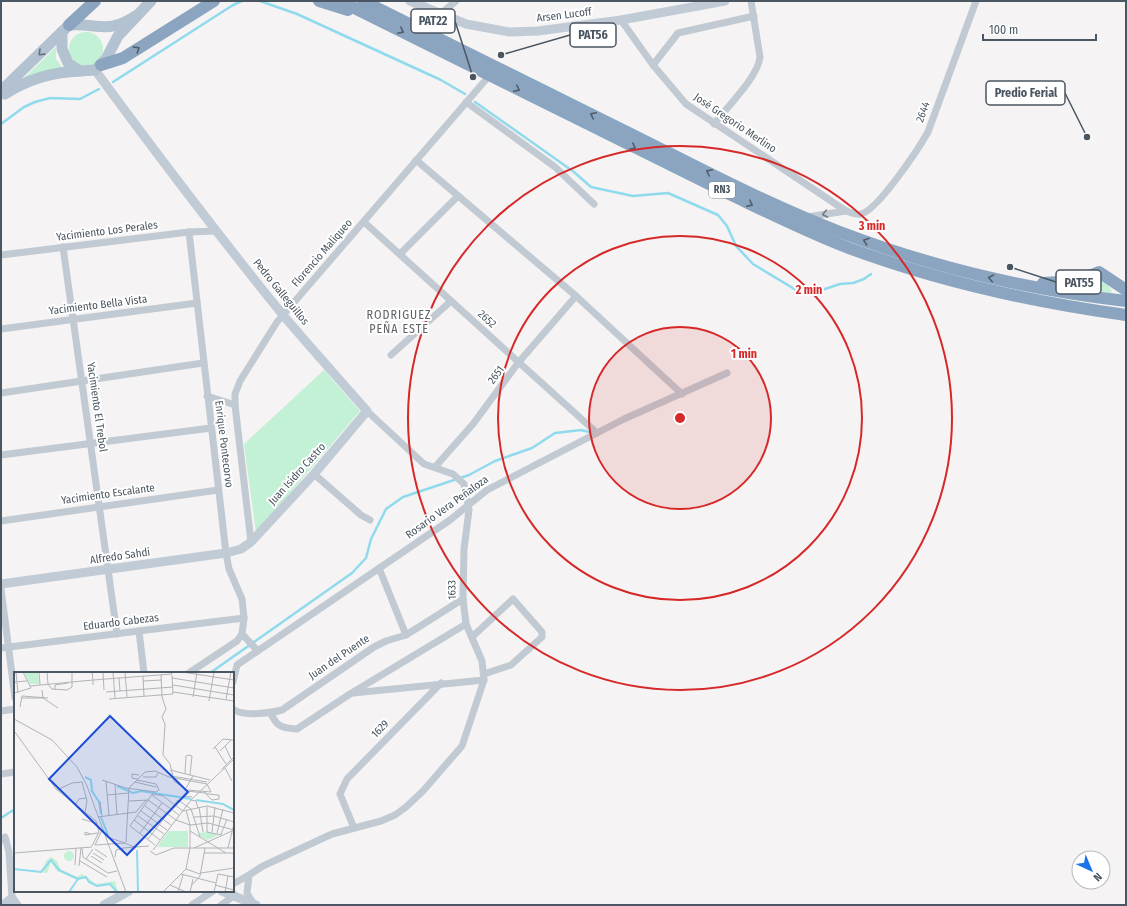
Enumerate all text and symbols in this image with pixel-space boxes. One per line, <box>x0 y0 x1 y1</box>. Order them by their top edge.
street label: Arsen Lucoff <box>536 5 593 25</box>
callout: PAT22 <box>411 9 455 33</box>
text: PAT22 <box>419 14 448 28</box>
scale bar <box>983 16 1096 42</box>
callout: PAT56 <box>570 23 616 47</box>
text: 100 m <box>989 23 1018 37</box>
one-way arrow <box>396 26 404 34</box>
text: PAT56 <box>578 28 608 42</box>
one-way arrow <box>133 47 140 54</box>
one-way arrow <box>38 48 46 56</box>
callout: Predio Ferial <box>986 81 1065 105</box>
one-way arrow <box>512 84 520 92</box>
text: Predio Ferial <box>995 86 1058 100</box>
street label: José Gregorio Merlino <box>691 91 779 156</box>
street label: 2644 <box>913 99 933 124</box>
one-way arrow <box>589 112 597 120</box>
one-way arrow <box>629 142 636 150</box>
one-way arrow <box>706 169 713 177</box>
road number: RN3 <box>709 182 735 198</box>
one-way arrow <box>746 199 753 207</box>
one-way arrow <box>822 209 828 218</box>
street label: Florencio Maliqueo <box>289 216 355 290</box>
street label: Yacimiento Los Perales <box>56 218 159 244</box>
text: 3 min <box>858 219 885 233</box>
one-way arrow <box>863 238 870 246</box>
street label: Pedro Galleguillos <box>250 256 312 328</box>
callout: PAT55 <box>1056 270 1101 294</box>
one-way arrow <box>988 274 994 282</box>
text: PAT55 <box>1064 276 1094 290</box>
text: 2 min <box>795 283 822 297</box>
street label: Yacimiento Bella Vista <box>48 293 148 317</box>
street label: 2652 <box>475 307 499 331</box>
district label: RODRIGUEZ PEÑA ESTE <box>367 308 431 336</box>
text: 1 min <box>731 347 757 361</box>
street label: Yacimiento El Trebol <box>84 361 110 453</box>
street label: 2651 <box>485 363 507 387</box>
street label: Enrique Pontecorvo <box>212 400 236 489</box>
centre of rings <box>673 411 687 425</box>
street label: Juan Isidro Castro <box>266 440 328 508</box>
street label: Rosario Vera Peñaloza <box>403 473 491 541</box>
street label: Yacimiento Escalante <box>60 481 156 507</box>
street label: Alfredo Sahdi <box>89 545 151 567</box>
street label: 1633 <box>445 580 459 600</box>
street label: Eduardo Cabezas <box>82 611 160 633</box>
street label: Juan del Puente <box>306 632 372 682</box>
inset map <box>14 672 234 892</box>
street label: 1629 <box>368 717 392 741</box>
north arrow <box>1071 850 1111 890</box>
text: N <box>1091 870 1104 884</box>

